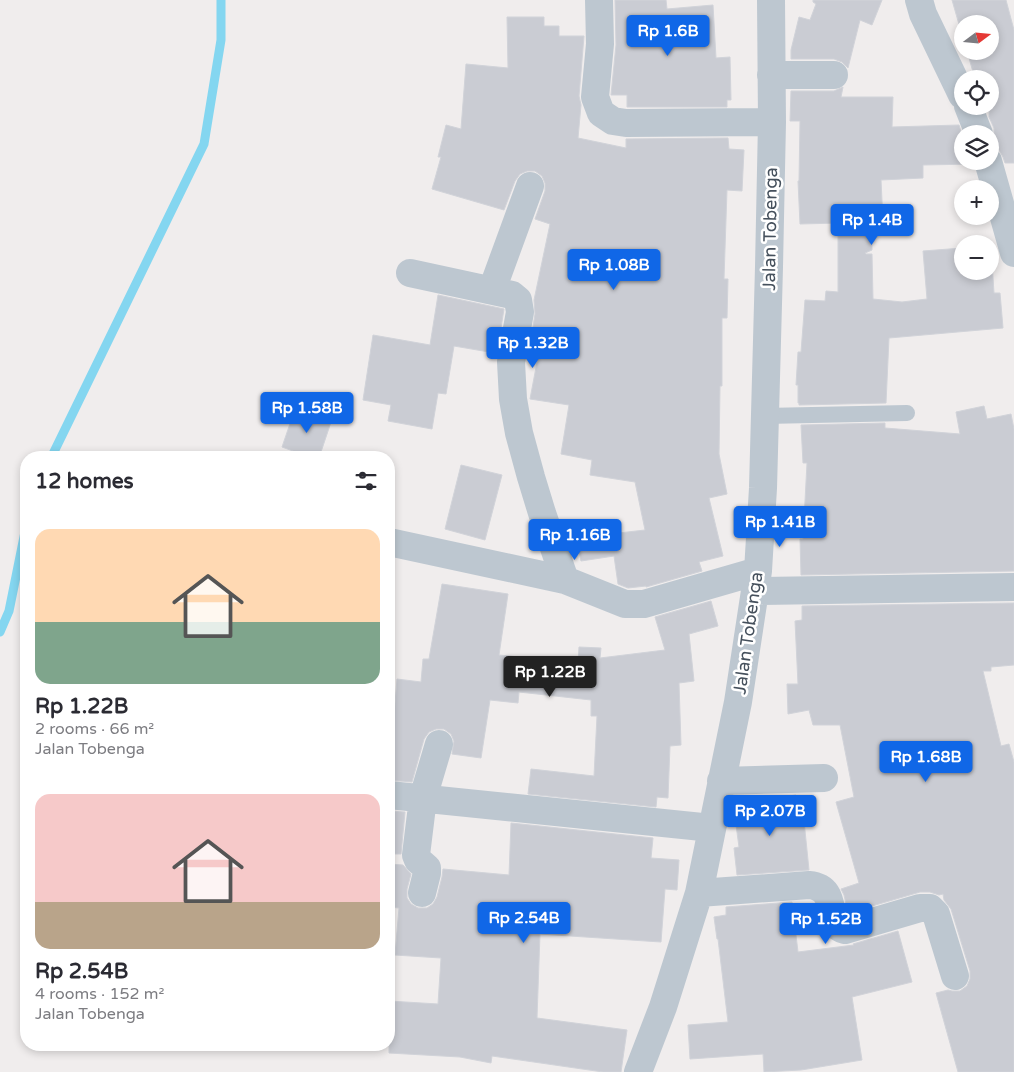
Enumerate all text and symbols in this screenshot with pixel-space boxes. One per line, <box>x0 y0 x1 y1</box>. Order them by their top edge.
pin: Rp 1.6B <box>622 15 714 57</box>
north arrow <box>954 15 999 60</box>
map controls <box>954 15 999 280</box>
text: Rp 1.6B <box>638 21 699 41</box>
button: locate <box>954 70 999 115</box>
button: layers <box>954 125 999 170</box>
street label: Jalan Tobenga <box>758 167 782 291</box>
button: + <box>954 180 999 225</box>
pin: Rp 1.4B <box>826 204 918 246</box>
text: Rp 1.4B <box>842 210 902 230</box>
button: − <box>954 235 999 280</box>
pin: Rp 1.08B <box>562 248 666 291</box>
text: Rp 1.08B <box>578 255 650 275</box>
pin: Rp 1.32B <box>481 326 585 369</box>
text: Rp 1.32B <box>497 333 569 353</box>
pin: Rp 1.58B <box>255 392 359 434</box>
text: Rp 1.58B <box>271 398 343 418</box>
icon: filters <box>352 467 380 495</box>
text: 12 homes <box>35 469 134 494</box>
pin: Rp 1.41B <box>728 506 832 548</box>
text: Rp 1.41B <box>745 512 815 532</box>
pin: Rp 1.16B <box>523 518 627 561</box>
text: Rp 1.16B <box>539 525 611 545</box>
icon: home <box>163 561 253 651</box>
street label: Jalan Tobenga <box>729 570 767 696</box>
pin: Rp 1.22B <box>498 656 602 698</box>
text: Rp 1.22B <box>514 662 586 682</box>
text: Rp 1.22B <box>35 694 128 719</box>
text: 2 rooms · 66 m² <box>35 719 154 739</box>
text: Jalan Tobenga <box>35 739 145 759</box>
pin: Rp 1.68B <box>874 740 978 783</box>
text: Rp 1.68B <box>890 747 962 767</box>
pin: Rp 2.07B <box>718 794 822 837</box>
text: Rp 2.07B <box>734 801 806 821</box>
icon: home <box>163 826 253 916</box>
pin: Rp 2.54B <box>472 902 576 944</box>
pin: Rp 1.52B <box>774 902 878 945</box>
text: Rp 2.54B <box>488 908 560 928</box>
text: Rp 1.52B <box>790 909 862 929</box>
text: Rp 2.54B <box>35 959 128 984</box>
text: 4 rooms · 152 m² <box>35 984 164 1004</box>
text: Jalan Tobenga <box>35 1004 145 1024</box>

